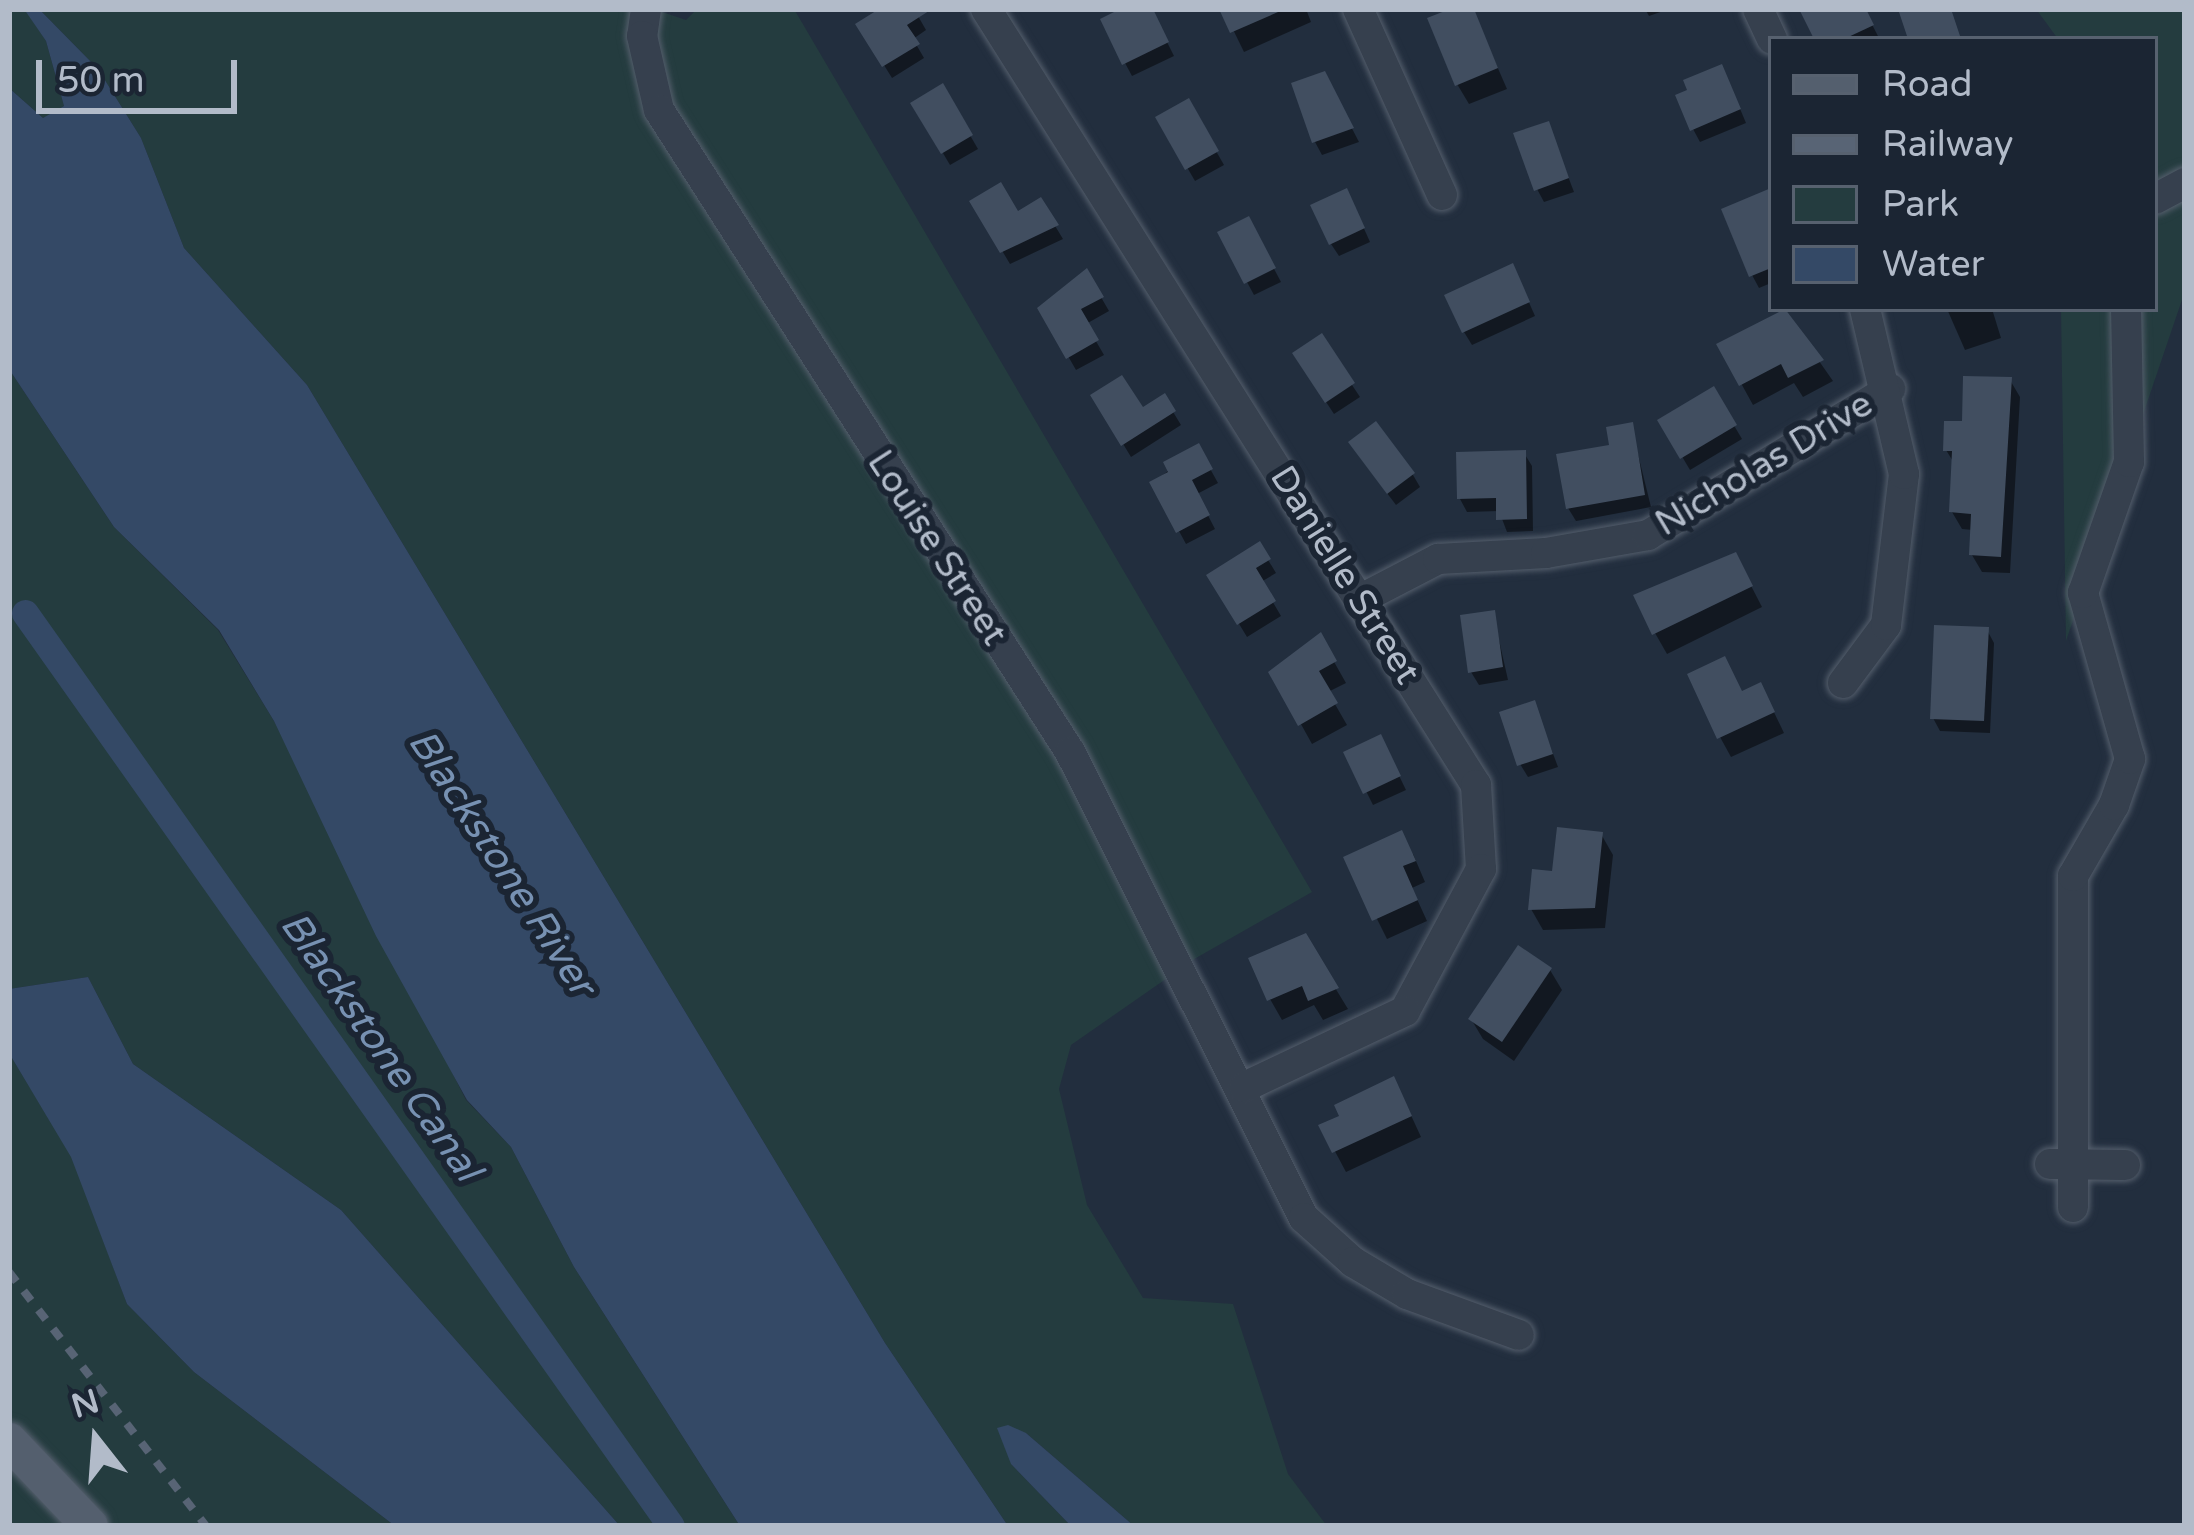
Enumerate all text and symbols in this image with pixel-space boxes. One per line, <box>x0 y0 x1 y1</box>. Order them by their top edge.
scale bar <box>42 36 243 110</box>
legend <box>1768 36 2158 312</box>
text: 50 m <box>57 59 145 102</box>
text: Road <box>1882 63 1972 106</box>
text: Railway <box>1882 123 2013 166</box>
text: Park <box>1882 183 1959 226</box>
text: Water <box>1882 243 1984 286</box>
street label: Nicholas Drive <box>1648 382 1880 546</box>
street label: Louise Street <box>858 443 1016 653</box>
street label: Danielle Street <box>1261 458 1429 692</box>
water label: Blackstone River <box>398 721 604 1005</box>
water label: Blackstone Canal <box>270 904 490 1190</box>
north arrow <box>36 1379 156 1499</box>
text: N <box>67 1382 104 1427</box>

